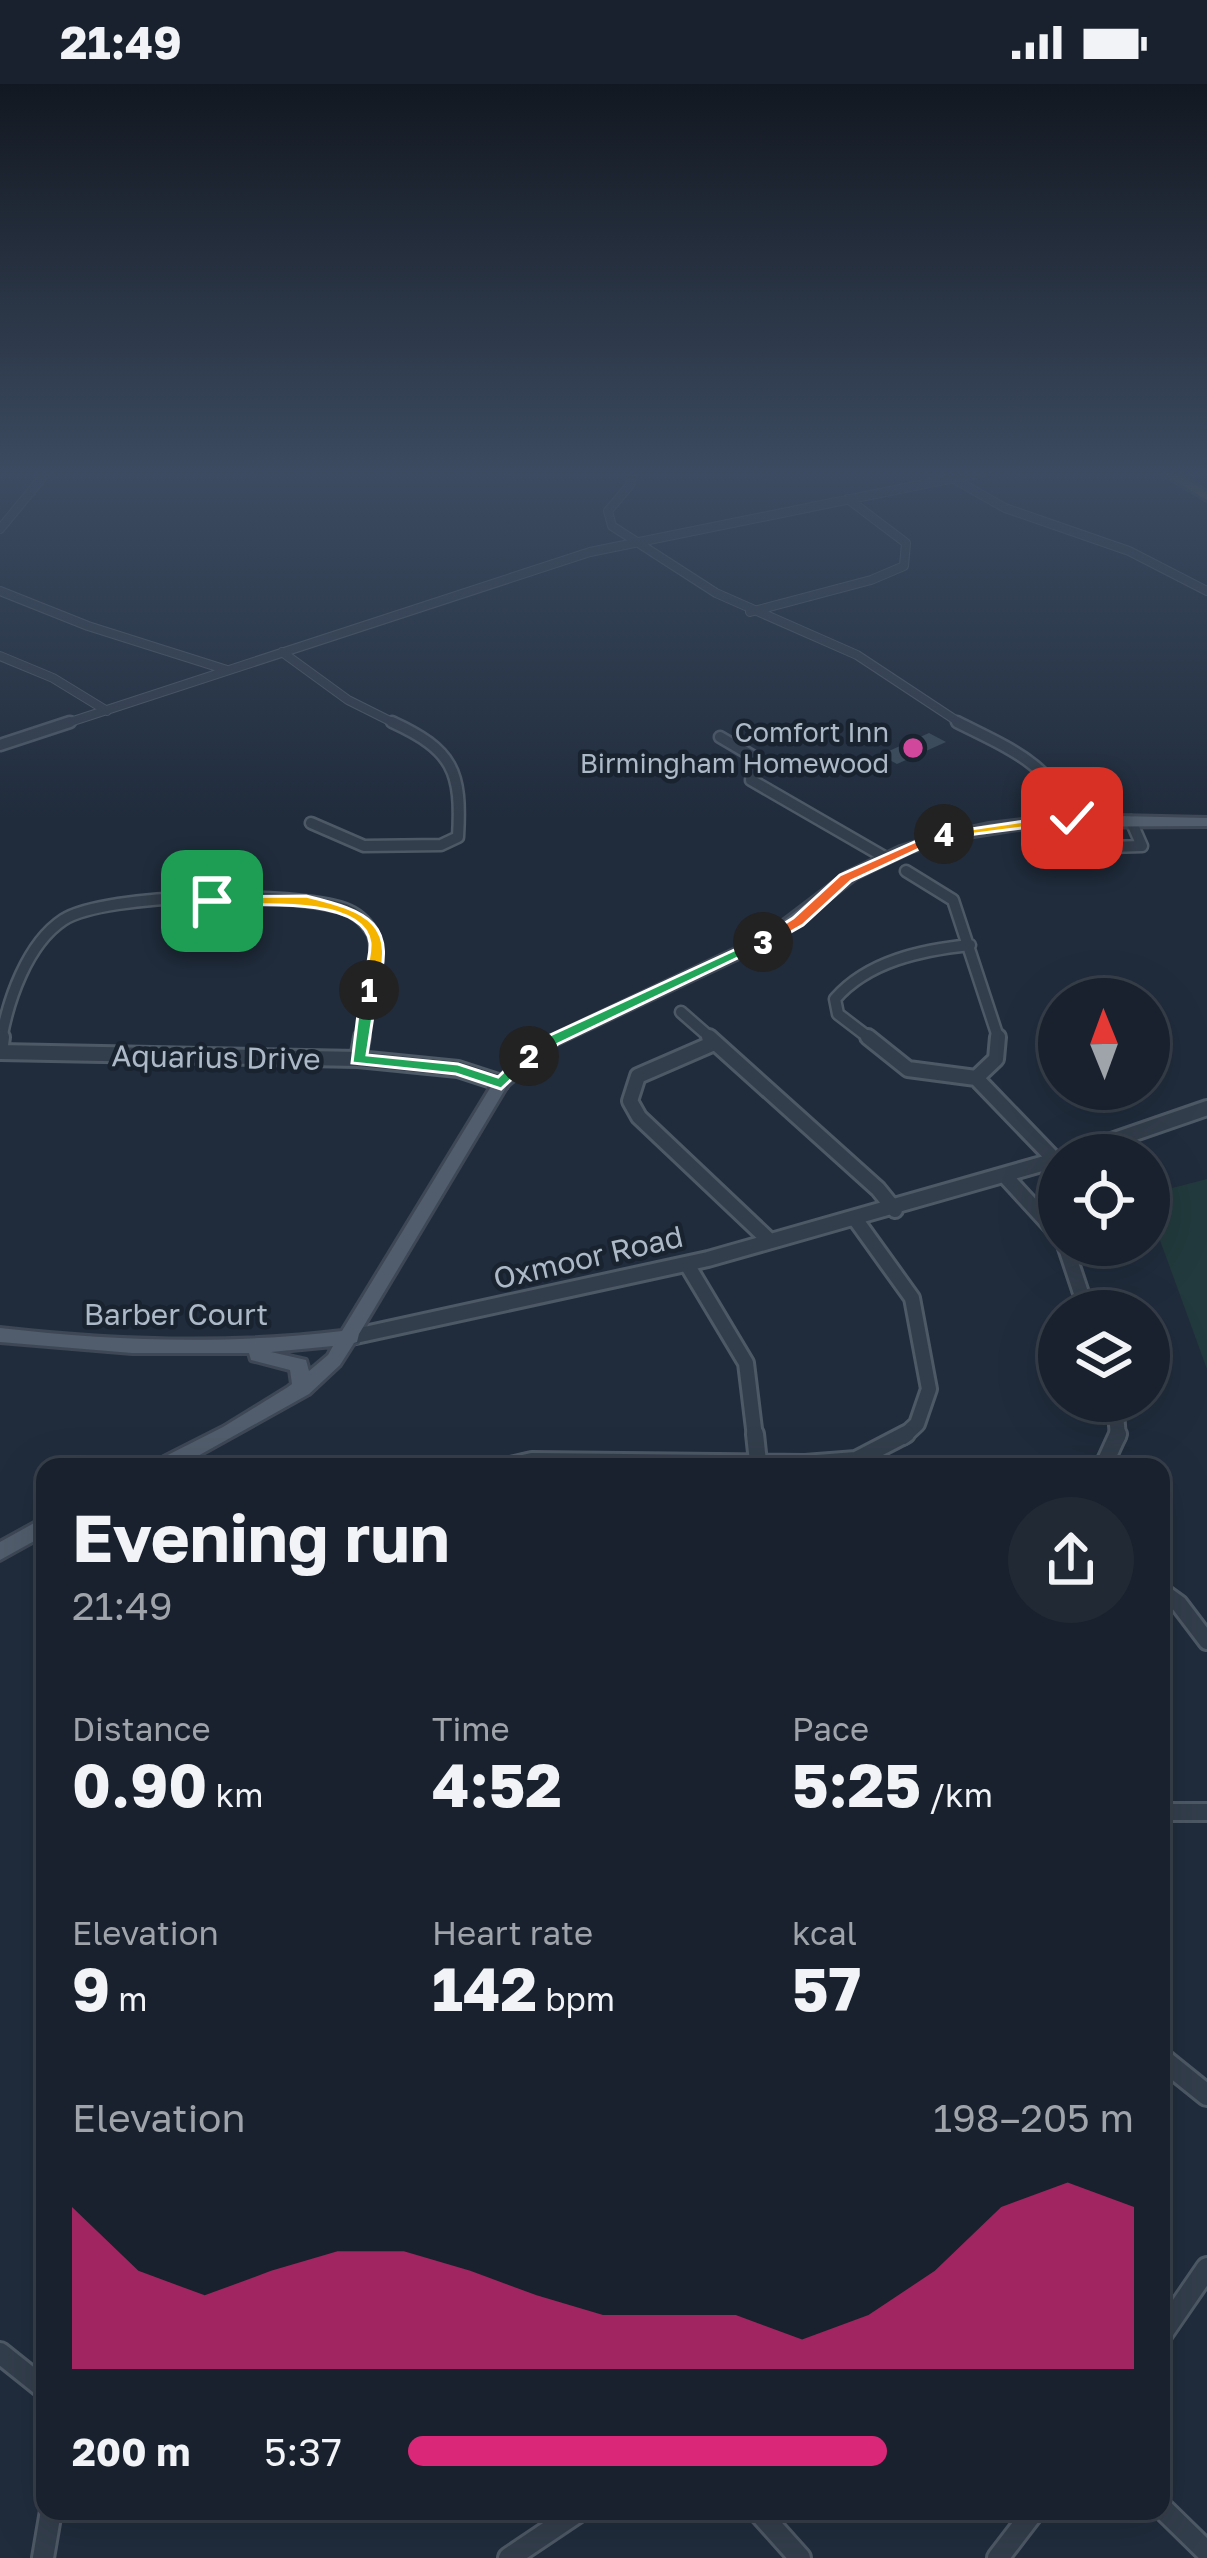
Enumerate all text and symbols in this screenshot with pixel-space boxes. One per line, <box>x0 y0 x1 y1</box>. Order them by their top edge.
text: 21:49 <box>60 15 182 69</box>
place label: Comfort Inn Birmingham Homewood <box>580 716 889 779</box>
marker: Comfort Inn Birmingham Homewood <box>900 735 926 761</box>
pin <box>1021 767 1123 869</box>
icon: check <box>1039 785 1105 851</box>
pin: 4 <box>914 804 974 864</box>
text: 4 <box>934 814 954 853</box>
pin <box>161 850 263 952</box>
icon: arrive <box>179 868 245 934</box>
pin: 3 <box>733 912 793 972</box>
text: 3 <box>753 922 773 961</box>
pin: 1 <box>339 960 399 1020</box>
text: 1 <box>361 970 378 1009</box>
north arrow <box>1038 978 1170 1110</box>
map controls <box>1038 978 1170 1422</box>
pin: 2 <box>499 1026 559 1086</box>
text: 2 <box>519 1036 539 1075</box>
street label: Aquarius Drive <box>111 1037 321 1077</box>
button: locate <box>1038 1134 1170 1266</box>
street label: Oxmoor Road <box>490 1218 686 1296</box>
button: layers <box>1038 1290 1170 1422</box>
street label: Barber Court <box>84 1296 268 1332</box>
text: Evening run <box>72 1497 450 1577</box>
button: share <box>1008 1497 1134 1623</box>
text: 21:49 <box>72 1582 173 1629</box>
text: Distance <box>72 1709 211 1748</box>
text: Time <box>432 1709 510 1748</box>
text: Pace <box>792 1709 869 1748</box>
text: 0.90 <box>72 1748 207 1820</box>
text: 4:52 <box>432 1748 562 1820</box>
text: 5:25 <box>792 1748 921 1820</box>
text: km <box>207 1775 263 1814</box>
text: /km <box>921 1775 993 1814</box>
text: Elevation <box>72 1913 219 1952</box>
text: Heart rate <box>432 1913 593 1952</box>
text: kcal <box>792 1913 857 1952</box>
text: 9 <box>72 1952 110 2024</box>
text: 142 <box>432 1952 537 2024</box>
text: 57 <box>792 1952 861 2024</box>
text: m <box>110 1979 148 2018</box>
text: bpm <box>537 1979 615 2018</box>
text: Elevation <box>72 2094 245 2141</box>
text: 198–205 m <box>933 2094 1134 2141</box>
text: 200 m <box>72 2428 190 2475</box>
text: 5:37 <box>264 2428 342 2475</box>

